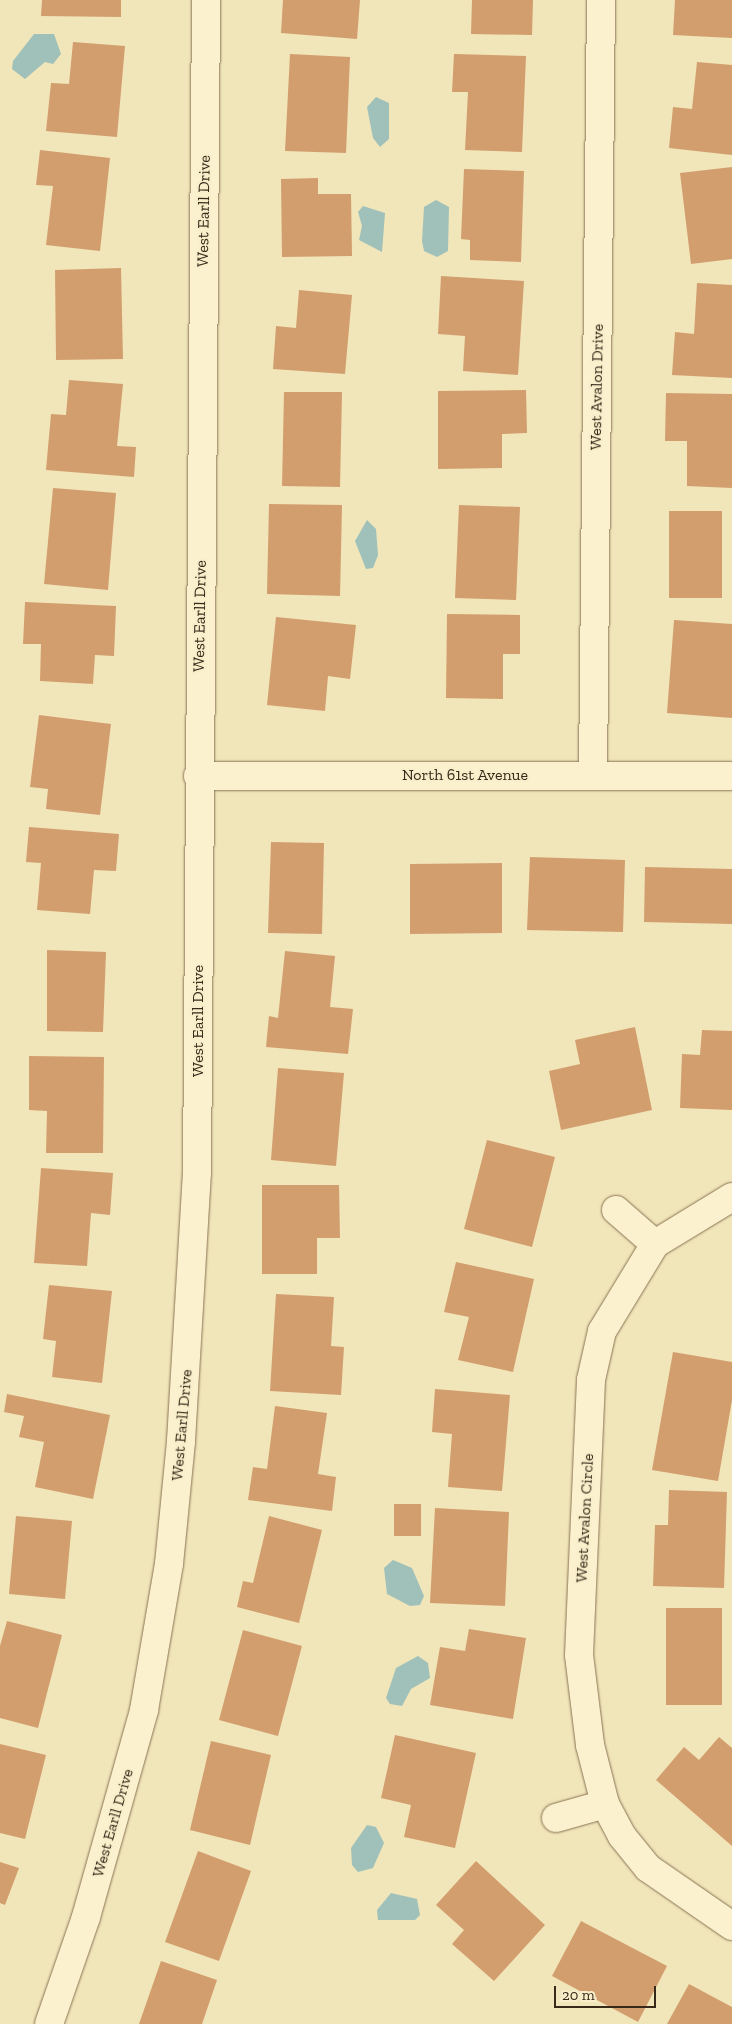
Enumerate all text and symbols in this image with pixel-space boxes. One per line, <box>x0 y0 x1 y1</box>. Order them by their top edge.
street label: West Earll Drive <box>193 155 215 267</box>
street label: West Avalon Drive <box>586 323 608 451</box>
street label: West Earll Drive <box>189 560 211 672</box>
street label: North 61st Avenue <box>402 765 528 785</box>
street label: West Earll Drive <box>188 965 208 1077</box>
street label: West Earll Drive <box>168 1368 196 1482</box>
street label: West Avalon Circle <box>572 1453 598 1583</box>
street label: West Earll Drive <box>88 1767 138 1879</box>
scale bar <box>557 1976 660 2008</box>
text: 20 m <box>562 1986 595 2004</box>

